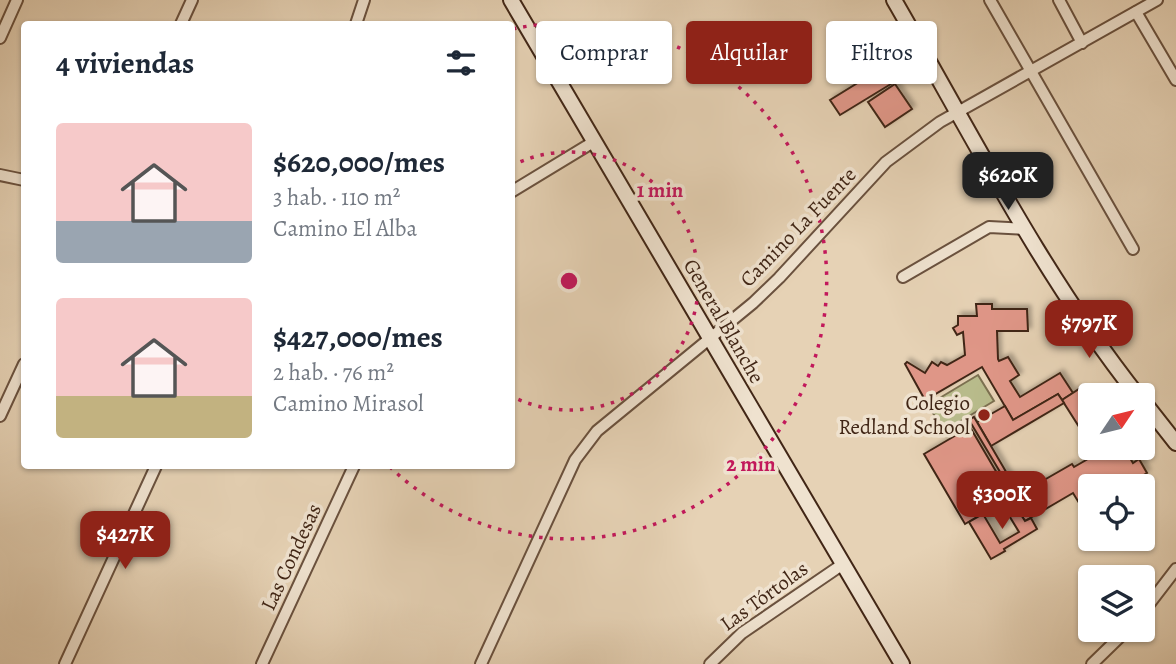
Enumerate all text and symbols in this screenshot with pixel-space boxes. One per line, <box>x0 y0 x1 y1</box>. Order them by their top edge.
chip: Comprar <box>536 21 672 84</box>
chip: Alquilar <box>686 21 812 84</box>
chip: Filtros <box>826 21 937 84</box>
text: 4 viviendas <box>56 43 194 83</box>
icon: filters <box>442 44 480 82</box>
text: $620,000/mes <box>273 142 445 182</box>
icon: home <box>112 151 196 235</box>
pin: $620K <box>959 152 1057 212</box>
text: $620K <box>978 159 1038 190</box>
street label: Camino La Fuente <box>734 161 862 293</box>
text: 1 min <box>637 176 684 204</box>
text: 3 hab. · 110 m² <box>273 182 400 213</box>
text: Camino El Alba <box>273 213 417 244</box>
street label: General Blanche <box>677 254 771 388</box>
centre of rings <box>557 269 581 293</box>
pin: $797K <box>1040 300 1138 360</box>
text: $797K <box>1061 307 1117 338</box>
text: $427,000/mes <box>273 317 443 357</box>
icon: home <box>112 326 196 410</box>
text: 2 hab. · 76 m² <box>273 357 394 388</box>
north arrow <box>1078 383 1155 460</box>
map controls <box>1078 383 1155 642</box>
text: Camino Mirasol <box>273 388 424 419</box>
place label: Colegio Redland School <box>838 389 970 441</box>
marker: Colegio Redland School <box>976 407 992 423</box>
text: 2 min <box>726 450 776 478</box>
pin: $300K <box>953 472 1051 531</box>
button: locate <box>1078 474 1155 551</box>
text: $300K <box>973 478 1031 509</box>
street label: Las Condesas <box>254 499 328 615</box>
pin: $427K <box>76 512 174 571</box>
text: $427K <box>96 518 154 549</box>
street label: Las Tórtolas <box>714 555 814 637</box>
button: layers <box>1078 565 1155 642</box>

